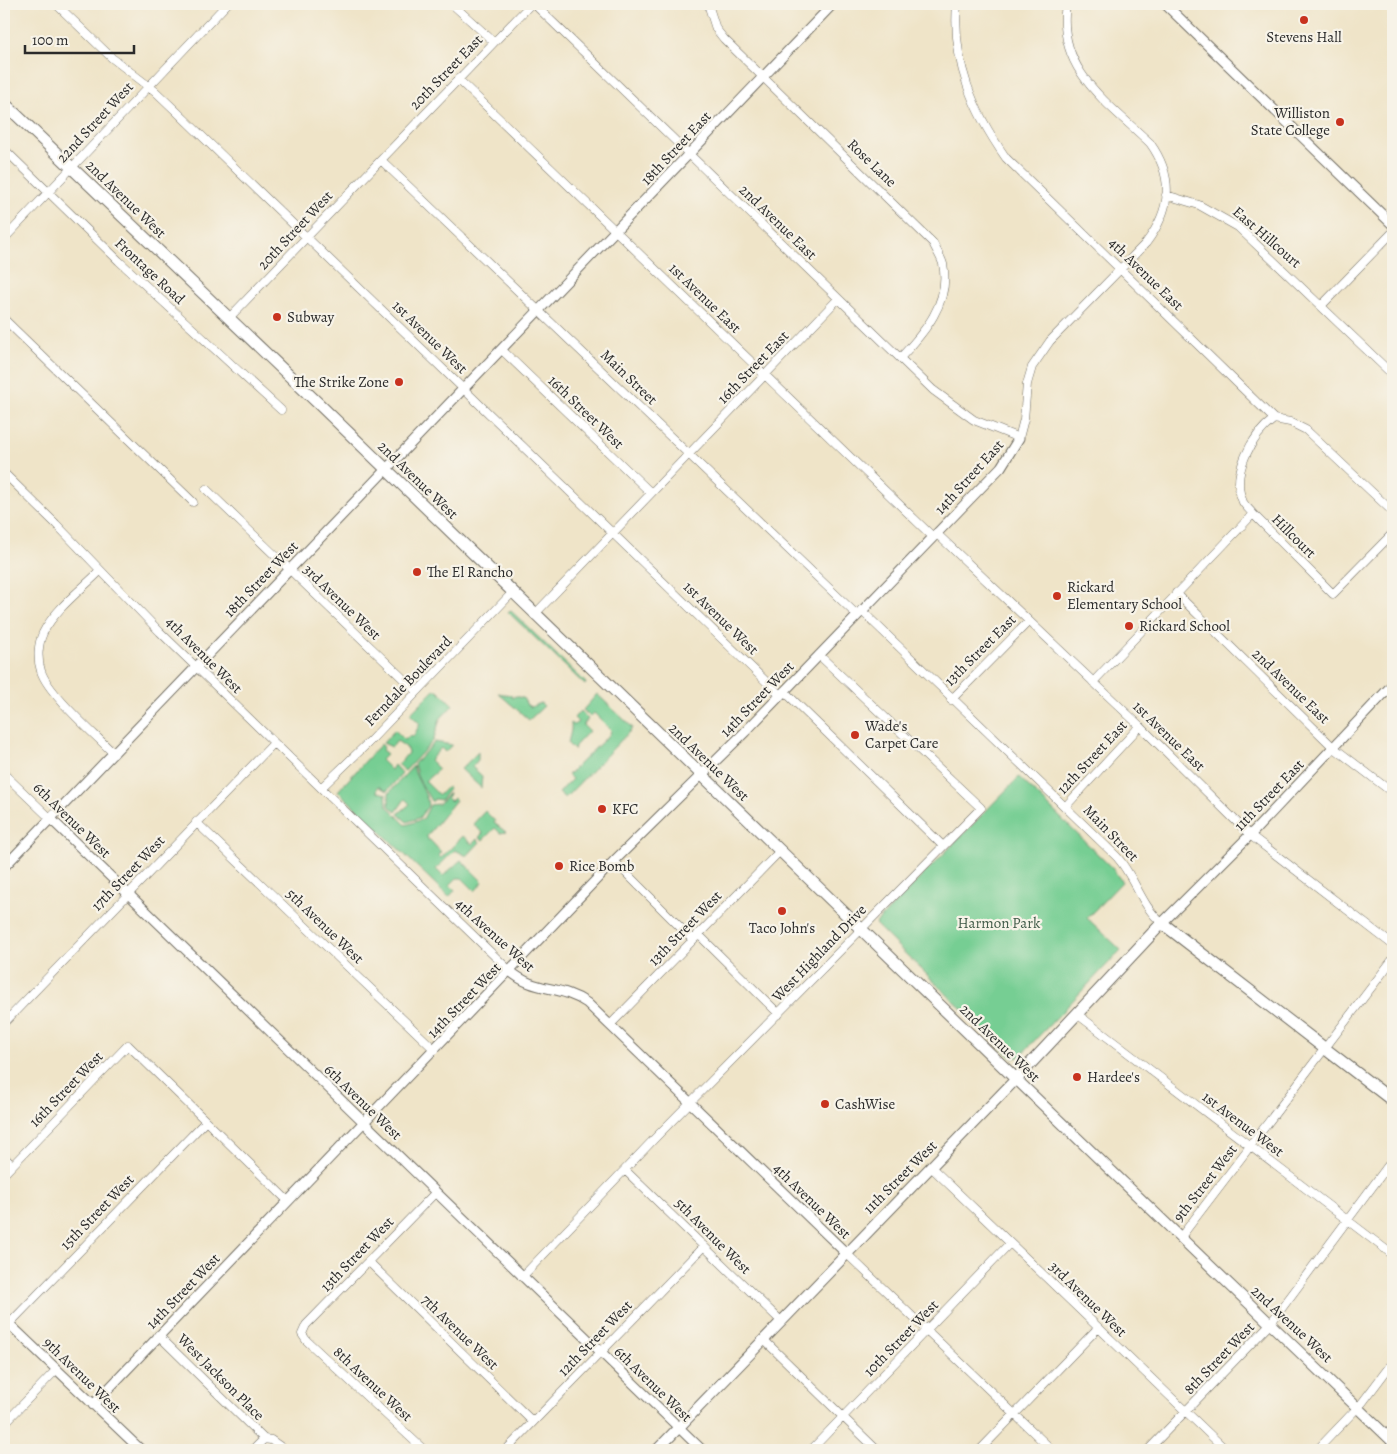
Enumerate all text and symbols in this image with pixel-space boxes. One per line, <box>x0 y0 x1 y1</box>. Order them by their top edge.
marker: Stevens Hall <box>1298 14 1310 26</box>
scale bar <box>25 22 134 54</box>
place label: Stevens Hall <box>1266 27 1342 47</box>
text: 100 m <box>32 30 69 50</box>
street label: 20th Street East <box>405 30 487 114</box>
street label: 22nd Street West <box>52 77 138 167</box>
place label: Williston State College <box>1251 103 1330 140</box>
street label: 18th Street East <box>636 107 716 189</box>
marker: Williston State College <box>1334 116 1346 128</box>
street label: Rose Lane <box>843 134 901 192</box>
street label: 2nd Avenue West <box>81 155 171 243</box>
street label: 2nd Avenue East <box>735 180 821 264</box>
street label: 20th Street West <box>253 186 337 274</box>
street label: East Hillcourt <box>1228 202 1306 272</box>
street label: Frontage Road <box>111 233 190 309</box>
street label: 4th Avenue East <box>1104 233 1188 315</box>
street label: 1st Avenue East <box>665 258 746 338</box>
street label: 1st Avenue West <box>388 296 472 378</box>
place label: Subway <box>287 307 334 327</box>
marker: Subway <box>271 311 283 323</box>
street label: 16th Street East <box>713 326 793 408</box>
street label: Main Street <box>596 345 662 409</box>
street label: 16th Street West <box>544 371 628 453</box>
place label: The Strike Zone <box>294 372 389 392</box>
marker: The Strike Zone <box>393 376 405 388</box>
street label: 14th Street East <box>930 435 1008 519</box>
street label: 2nd Avenue West <box>373 436 463 524</box>
street label: Hillcourt <box>1267 509 1321 563</box>
street label: 18th Street West <box>220 537 303 621</box>
street label: 3rd Avenue West <box>299 560 385 644</box>
place label: The El Rancho <box>427 562 513 582</box>
marker: The El Rancho <box>411 566 423 578</box>
street label: 1st Avenue West <box>679 577 763 659</box>
place label: Rickard Elementary School <box>1067 577 1182 614</box>
marker: Rickard Elementary School <box>1051 590 1063 602</box>
street label: 13th Street East <box>940 610 1020 690</box>
street label: 4th Avenue West <box>161 612 247 698</box>
place label: Rickard School <box>1139 616 1230 636</box>
marker: Rickard School <box>1123 620 1135 632</box>
street label: Ferndale Boulevard <box>360 631 457 730</box>
street label: 2nd Avenue East <box>1248 644 1334 728</box>
street label: 14th Street West <box>716 657 798 741</box>
street label: 1st Avenue East <box>1129 696 1210 776</box>
place label: Wade's Carpet Care <box>864 716 939 753</box>
street label: 12th Street East <box>1052 716 1132 798</box>
street label: 2nd Avenue West <box>664 718 754 806</box>
marker: Wade's Carpet Care <box>849 729 861 741</box>
street label: 11th Street East <box>1230 755 1308 835</box>
street label: 6th Avenue West <box>29 778 115 862</box>
place label: KFC <box>612 799 638 819</box>
street label: Main Street <box>1079 800 1143 866</box>
marker: KFC <box>596 803 608 815</box>
street label: 17th Street West <box>87 831 169 915</box>
place label: Rice Bomb <box>569 856 635 876</box>
marker: Rice Bomb <box>553 860 565 872</box>
street label: 5th Avenue West <box>282 884 368 968</box>
street label: 13th Street West <box>644 886 726 970</box>
street label: 4th Avenue West <box>451 894 539 976</box>
street label: West Highland Drive <box>767 900 871 1007</box>
marker: Taco John's <box>776 905 788 917</box>
park label: Harmon Park <box>957 913 1041 933</box>
place label: Taco John's <box>749 918 815 938</box>
street label: 14th Street West <box>423 958 505 1042</box>
street label: 2nd Avenue West <box>955 999 1045 1087</box>
street label: 16th Street West <box>25 1047 107 1131</box>
street label: 6th Avenue West <box>320 1060 406 1144</box>
place label: Hardee's <box>1087 1067 1140 1087</box>
marker: Hardee's <box>1071 1071 1083 1083</box>
street label: 1st Avenue West <box>1198 1087 1288 1161</box>
place label: CashWise <box>835 1094 895 1114</box>
marker: CashWise <box>819 1098 831 1110</box>
street label: 11th Street West <box>859 1136 941 1218</box>
street label: 9th Street West <box>1168 1140 1242 1226</box>
street label: 4th Avenue West <box>769 1159 855 1243</box>
street label: 15th Street West <box>56 1170 138 1254</box>
street label: 5th Avenue West <box>670 1193 756 1279</box>
street label: 13th Street West <box>316 1212 398 1296</box>
street label: 14th Street West <box>142 1249 224 1333</box>
street label: 3rd Avenue West <box>1045 1257 1131 1341</box>
street label: 2nd Avenue West <box>1247 1281 1337 1367</box>
street label: 7th Avenue West <box>417 1290 503 1374</box>
street label: 10th Street West <box>859 1295 943 1381</box>
street label: 12th Street West <box>554 1296 636 1380</box>
street label: 8th Street West <box>1179 1317 1259 1399</box>
street label: West Jackson Place <box>172 1328 269 1425</box>
street label: 9th Avenue West <box>39 1333 125 1417</box>
street label: 8th Avenue West <box>329 1342 417 1426</box>
street label: 6th Avenue West <box>610 1342 696 1426</box>

